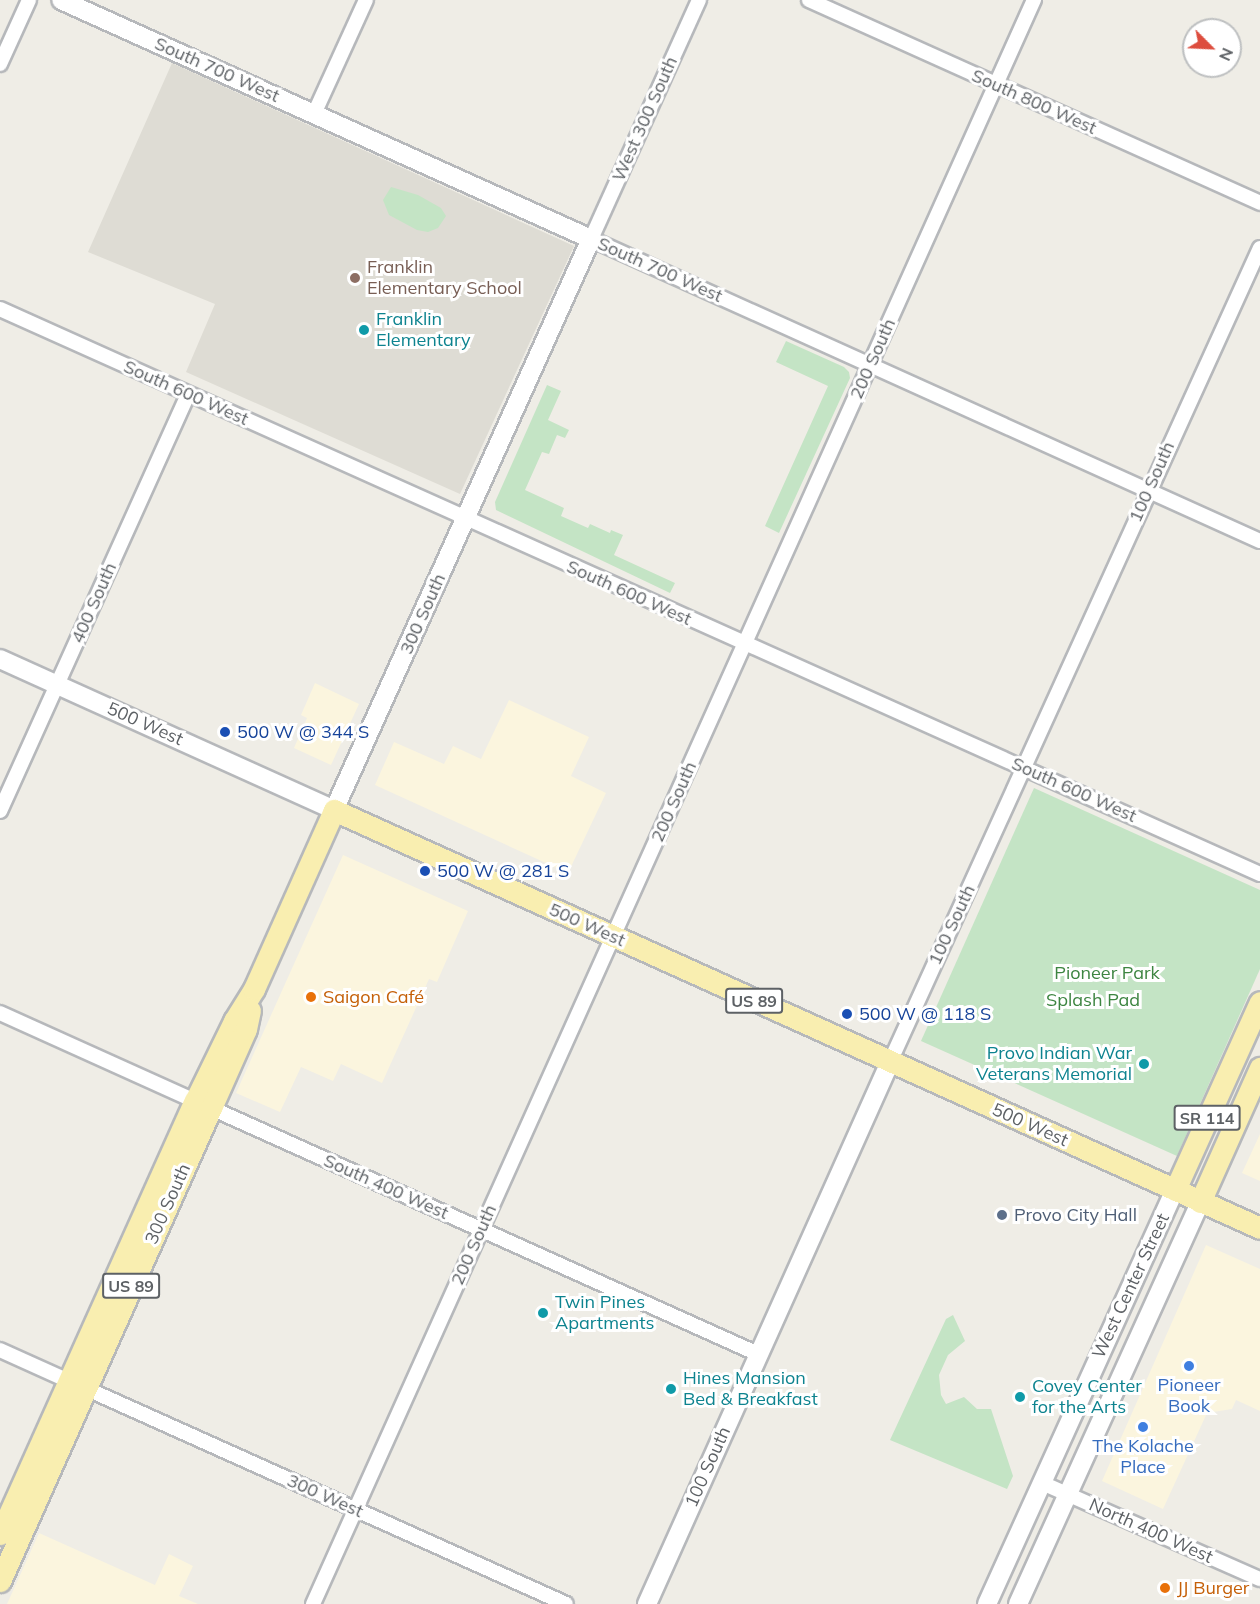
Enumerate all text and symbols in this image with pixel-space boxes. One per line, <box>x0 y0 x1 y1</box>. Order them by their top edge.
north arrow <box>1182 18 1242 78</box>
street label: South 700 West <box>151 33 283 107</box>
text: N <box>1215 45 1238 64</box>
street label: West 300 South <box>608 53 682 185</box>
street label: South 800 West <box>968 65 1100 139</box>
street label: South 700 West <box>594 233 726 307</box>
place label: Franklin Elementary School <box>367 257 522 300</box>
marker: Franklin Elementary School <box>348 271 362 285</box>
place label: Franklin Elementary <box>376 309 471 352</box>
street label: 200 South <box>846 315 900 403</box>
marker: Franklin Elementary <box>357 323 371 337</box>
street label: South 600 West <box>120 356 252 430</box>
street label: 100 South <box>1125 438 1179 526</box>
street label: South 600 West <box>563 556 695 630</box>
street label: 400 South <box>67 559 121 647</box>
street label: 300 South <box>396 570 450 658</box>
street label: 500 West <box>104 698 186 750</box>
place label: 500 W @ 344 S <box>237 721 369 743</box>
marker: 500 W @ 344 S <box>218 725 232 739</box>
street label: South 600 West <box>1008 753 1140 827</box>
street label: 200 South <box>647 758 701 846</box>
place label: 500 W @ 281 S <box>437 860 569 882</box>
marker: 500 W @ 281 S <box>418 864 432 878</box>
street label: 100 South <box>924 882 980 968</box>
street label: 500 West <box>546 899 628 951</box>
park label: Pioneer Park <box>1054 962 1160 984</box>
place label: Saigon Café <box>323 986 424 1008</box>
road number: US 89 <box>724 988 784 1014</box>
park label: Splash Pad <box>1046 989 1140 1011</box>
marker: Saigon Café <box>304 990 318 1004</box>
place label: 500 W @ 118 S <box>859 1003 991 1025</box>
marker: 500 W @ 118 S <box>840 1007 854 1021</box>
place label: Provo Indian War Veterans Memorial <box>976 1043 1132 1086</box>
marker: Provo Indian War Veterans Memorial <box>1137 1057 1151 1071</box>
street label: 500 West <box>989 1099 1071 1151</box>
road number: SR 114 <box>1172 1105 1242 1131</box>
street label: South 400 West <box>320 1150 452 1224</box>
street label: 300 South <box>141 1160 195 1248</box>
street label: 200 South <box>447 1201 501 1289</box>
place label: Provo City Hall <box>1014 1204 1137 1226</box>
marker: Provo City Hall <box>995 1208 1009 1222</box>
street label: West Center Street <box>1088 1210 1174 1362</box>
road number: US 89 <box>101 1273 161 1299</box>
place label: Twin Pines Apartments <box>555 1292 655 1334</box>
marker: Twin Pines Apartments <box>536 1306 550 1320</box>
marker: Pioneer Book <box>1182 1359 1196 1373</box>
place label: Hines Mansion Bed & Breakfast <box>683 1368 818 1410</box>
place label: Pioneer Book <box>1158 1375 1220 1418</box>
place label: Covey Center for the Arts <box>1032 1376 1142 1418</box>
marker: Hines Mansion Bed & Breakfast <box>664 1382 678 1396</box>
marker: Covey Center for the Arts <box>1013 1390 1027 1404</box>
marker: The Kolache Place <box>1136 1420 1150 1434</box>
street label: 100 South <box>681 1423 735 1511</box>
place label: The Kolache Place <box>1092 1436 1194 1478</box>
street label: 300 West <box>284 1470 366 1522</box>
street label: North 400 West <box>1086 1494 1216 1568</box>
place label: JJ Burger <box>1177 1577 1249 1599</box>
marker: JJ Burger <box>1158 1581 1172 1595</box>

